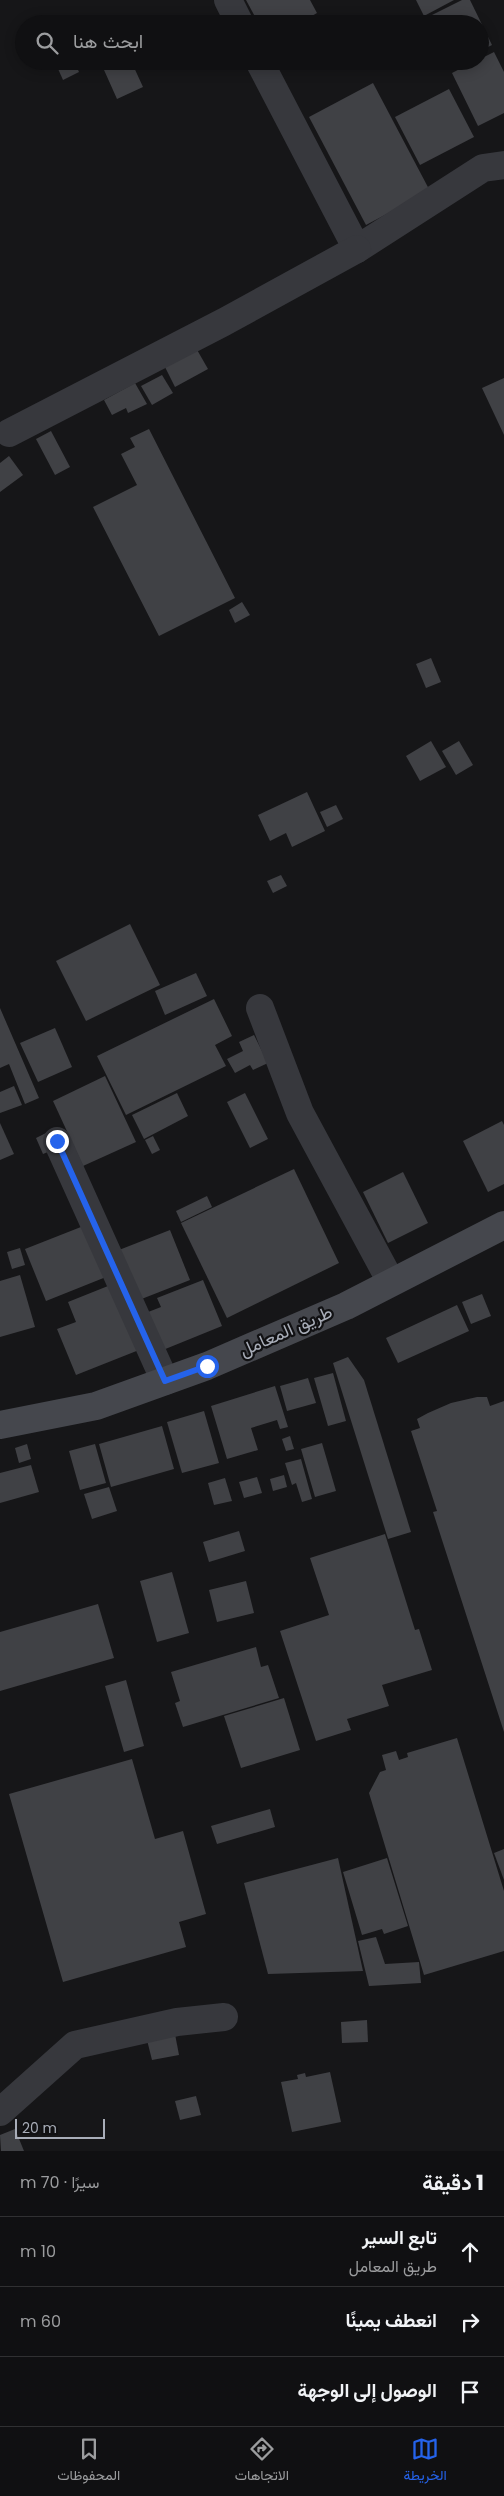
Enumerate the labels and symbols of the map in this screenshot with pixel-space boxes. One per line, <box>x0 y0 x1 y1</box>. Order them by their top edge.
route end <box>46 1130 69 1153</box>
street label: طريق المعامل <box>235 1299 336 1362</box>
route start <box>196 1355 219 1378</box>
scale bar <box>15 2116 105 2139</box>

